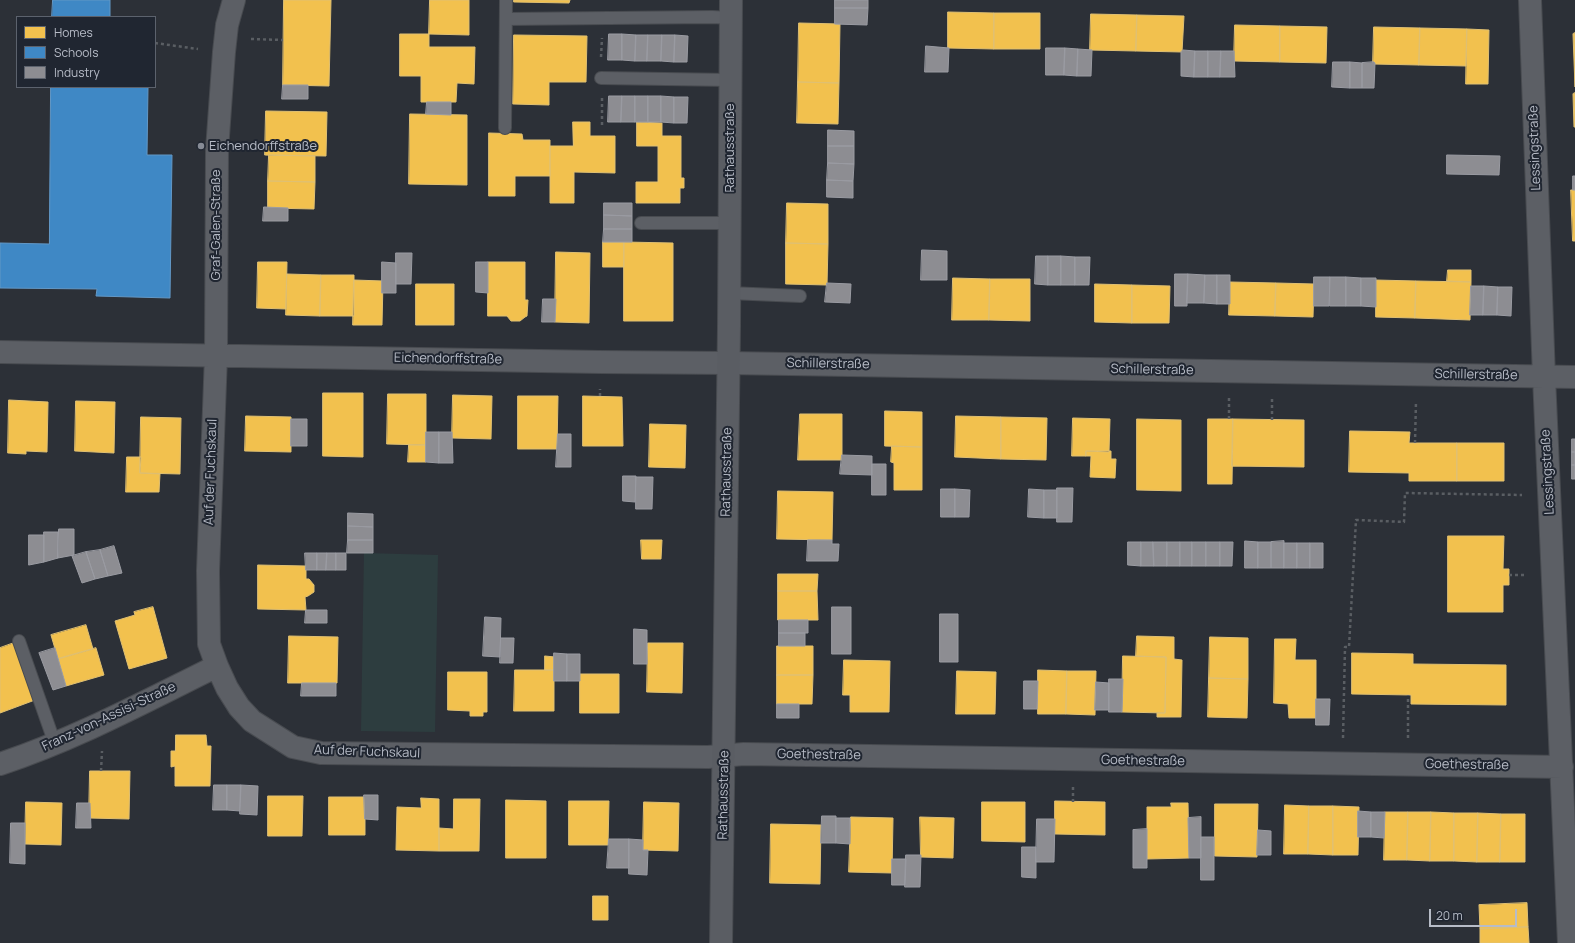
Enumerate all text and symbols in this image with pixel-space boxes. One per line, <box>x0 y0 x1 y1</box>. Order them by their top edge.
legend <box>16 16 156 88</box>
text: Homes <box>54 24 93 41</box>
text: Schools <box>54 44 98 61</box>
text: Industry <box>54 64 100 81</box>
street label: Rathausstraße <box>722 103 738 193</box>
street label: Lessingstraße <box>1526 105 1544 191</box>
place label: Eichendorffstraße <box>209 138 317 154</box>
marker: Eichendorffstraße <box>196 141 206 151</box>
street label: Graf-Galen-Straße <box>208 169 224 281</box>
street label: Eichendorffstraße <box>394 350 502 368</box>
street label: Schillerstraße <box>786 355 870 373</box>
street label: Schillerstraße <box>1110 361 1194 379</box>
street label: Schillerstraße <box>1434 366 1518 384</box>
street label: Auf der Fuchskaul <box>201 419 221 525</box>
street label: Rathausstraße <box>718 427 736 517</box>
street label: Lessingstraße <box>1538 429 1558 515</box>
street label: Franz-von-Assisi-Straße <box>40 679 178 755</box>
street label: Auf der Fuchskaul <box>314 742 420 762</box>
street label: Goethestraße <box>777 746 861 764</box>
street label: Rathausstraße <box>715 750 733 840</box>
street label: Goethestraße <box>1101 752 1185 770</box>
street label: Goethestraße <box>1425 756 1509 774</box>
scale bar <box>1431 901 1519 927</box>
text: 20 m <box>1436 907 1463 924</box>

